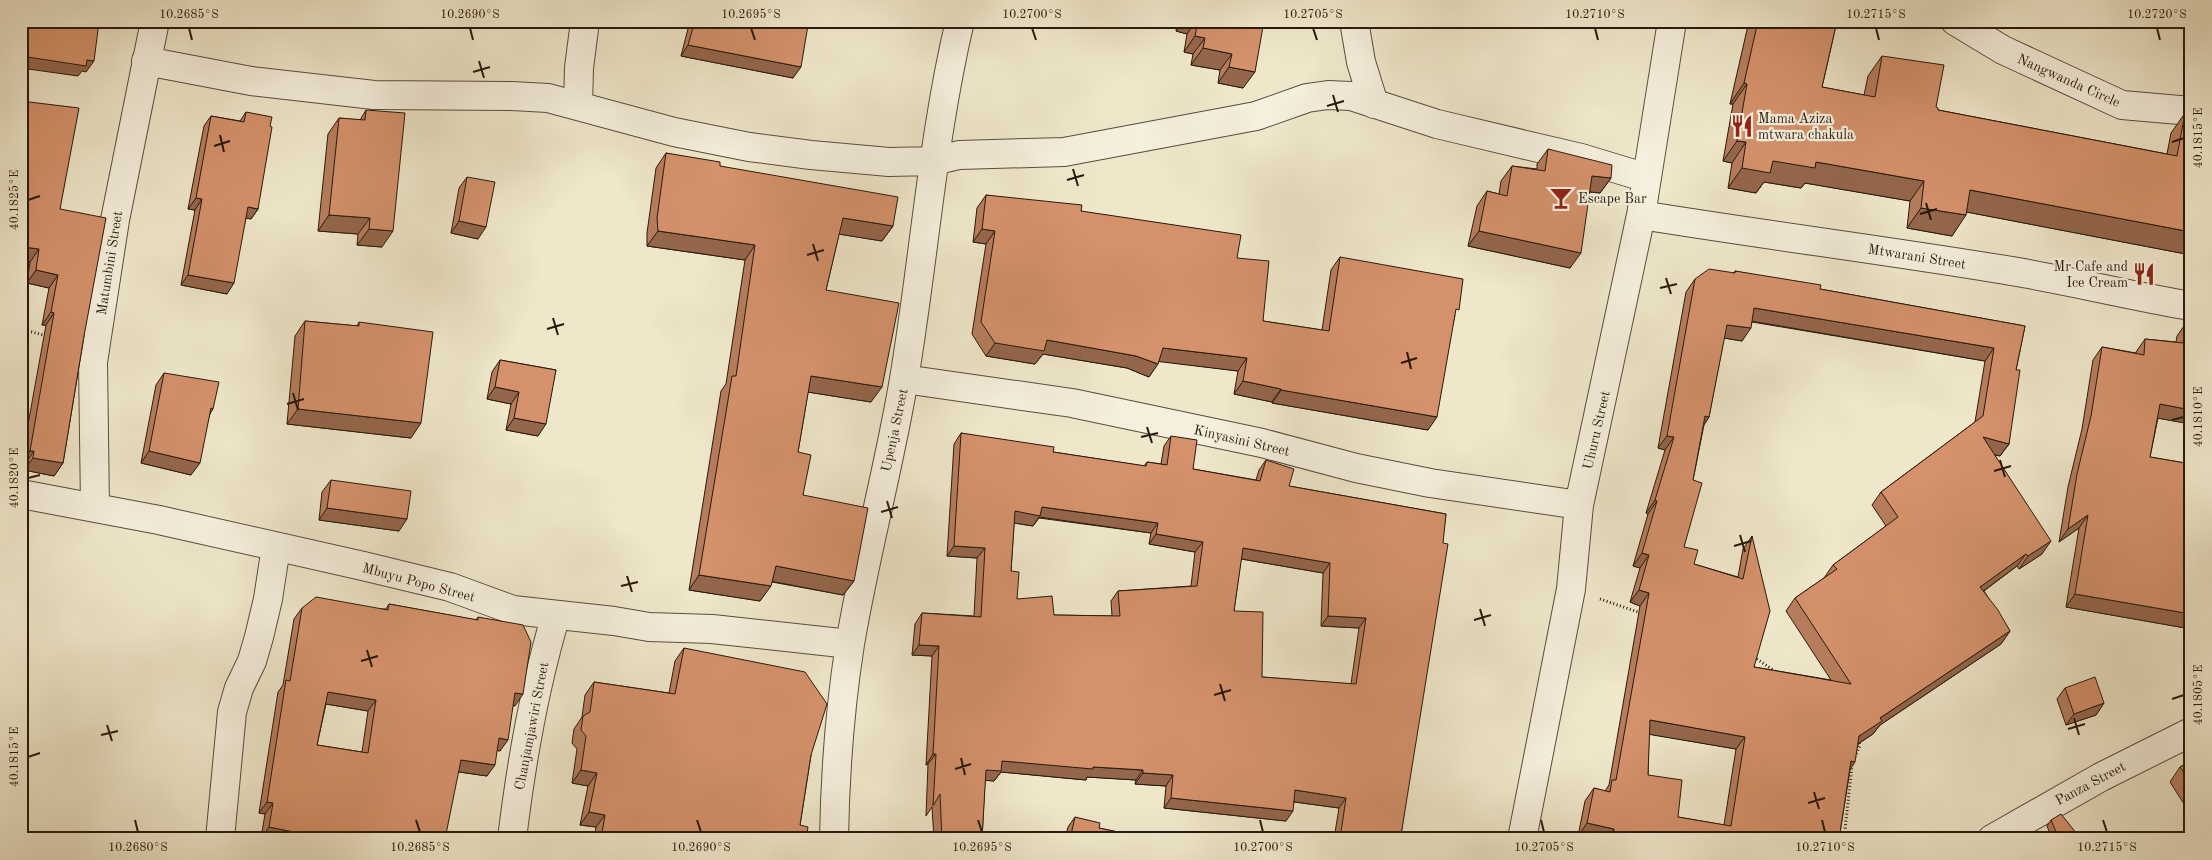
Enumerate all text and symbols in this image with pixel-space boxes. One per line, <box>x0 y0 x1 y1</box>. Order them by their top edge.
text: 10.2685°S <box>159 8 219 21</box>
text: 10.2695°S <box>721 8 781 21</box>
text: 10.2705°S <box>1283 8 1343 21</box>
text: 10.2715°S <box>1846 8 1906 21</box>
text: 10.2690°S <box>440 9 500 21</box>
text: 10.2700°S <box>1002 9 1062 21</box>
text: 10.2710°S <box>1565 9 1625 21</box>
text: 10.2720°S <box>2127 9 2187 21</box>
street label: Nangwanda Circle <box>2015 52 2122 110</box>
text: 40.1815°E <box>2192 108 2205 168</box>
place label: Mama Aziza mtwara chakula <box>1758 112 1854 142</box>
restaurant icon: Mama Aziza mtwara chakula <box>1729 113 1755 139</box>
text: 40.1825°E <box>8 170 21 230</box>
bar icon: Escape Bar <box>1548 185 1574 211</box>
place label: Escape Bar <box>1578 192 1647 206</box>
street label: Matumbini Street <box>95 210 125 316</box>
street label: Mtwarani Street <box>1867 242 1967 272</box>
place label: Mr Cafe and Ice Cream <box>2054 260 2128 290</box>
restaurant icon: Mr Cafe and Ice Cream <box>2131 261 2157 287</box>
street label: Upenja Street <box>879 387 911 473</box>
text: 40.1810°E <box>2193 387 2205 447</box>
street label: Uhuru Street <box>1581 389 1613 471</box>
street label: Kinyasini Street <box>1192 423 1291 459</box>
text: 40.1820°E <box>9 448 21 508</box>
street label: Mbuyu Popo Street <box>361 561 477 605</box>
street label: Chanjamjawiri Street <box>513 661 551 791</box>
text: 40.1805°E <box>2192 665 2205 725</box>
text: 40.1815°E <box>8 727 21 787</box>
street label: Panza Street <box>2053 759 2128 808</box>
text: 10.2685°S <box>390 841 450 854</box>
text: 10.2695°S <box>952 841 1012 854</box>
text: 10.2705°S <box>1514 841 1574 854</box>
text: 10.2715°S <box>2077 841 2137 854</box>
text: 10.2680°S <box>108 842 168 854</box>
text: 10.2690°S <box>671 842 731 854</box>
text: 10.2700°S <box>1233 842 1293 854</box>
text: 10.2710°S <box>1795 842 1855 854</box>

